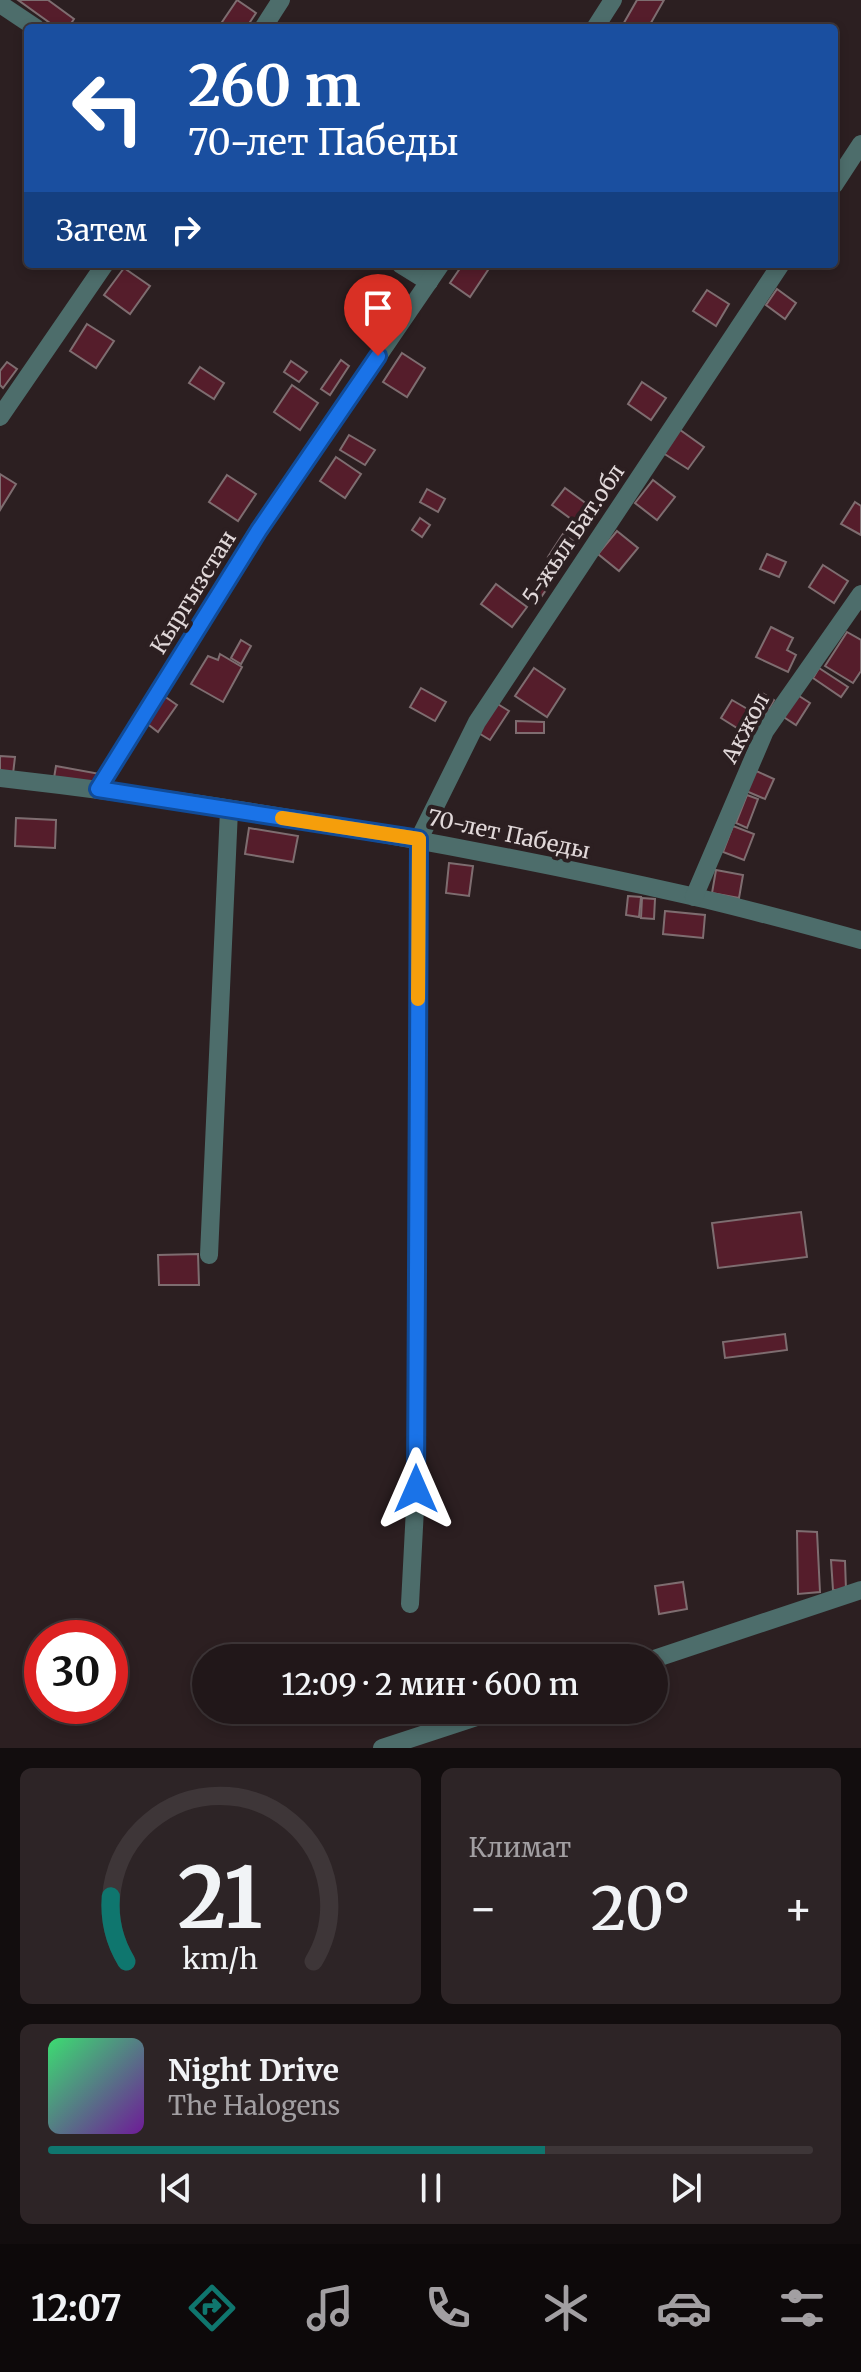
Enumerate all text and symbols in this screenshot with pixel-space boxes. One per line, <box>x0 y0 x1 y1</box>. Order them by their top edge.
text: 260 m <box>188 51 361 121</box>
icon: left <box>56 56 160 160</box>
text: 70-лет Пабеды <box>188 120 459 165</box>
icon: right <box>164 208 208 252</box>
text: Затем <box>56 211 148 249</box>
pin <box>344 274 412 356</box>
icon: arrive <box>356 286 400 330</box>
street label: 5-жыл Бат.обл <box>516 459 630 609</box>
street label: Кыргызстан <box>144 525 242 659</box>
street label: Акжол <box>714 688 775 769</box>
street label: 70-лет Пабеды <box>425 803 593 865</box>
position arrow <box>374 1447 458 1531</box>
speed limit sign: 30 <box>24 1620 128 1724</box>
text: 12:09 · 2 мин · 600 m <box>281 1665 579 1703</box>
text: Климат <box>469 1831 571 1864</box>
text: 21 <box>178 1846 263 1951</box>
text: 20° <box>591 1871 691 1946</box>
text: − <box>469 1881 498 1936</box>
text: + <box>784 1881 813 1936</box>
text: km/h <box>182 1941 258 1977</box>
text: Night Drive <box>168 2051 339 2089</box>
text: The Halogens <box>168 2089 340 2122</box>
icon: previous <box>154 2166 198 2210</box>
icon: pause <box>409 2166 453 2210</box>
icon: next <box>664 2166 708 2210</box>
icon: directions <box>184 2280 240 2336</box>
icon: music <box>302 2280 358 2336</box>
icon: phone <box>420 2280 476 2336</box>
icon: climate <box>538 2280 594 2336</box>
icon: car <box>656 2280 712 2336</box>
icon: filters <box>774 2280 830 2336</box>
text: 12:07 <box>31 2286 122 2331</box>

